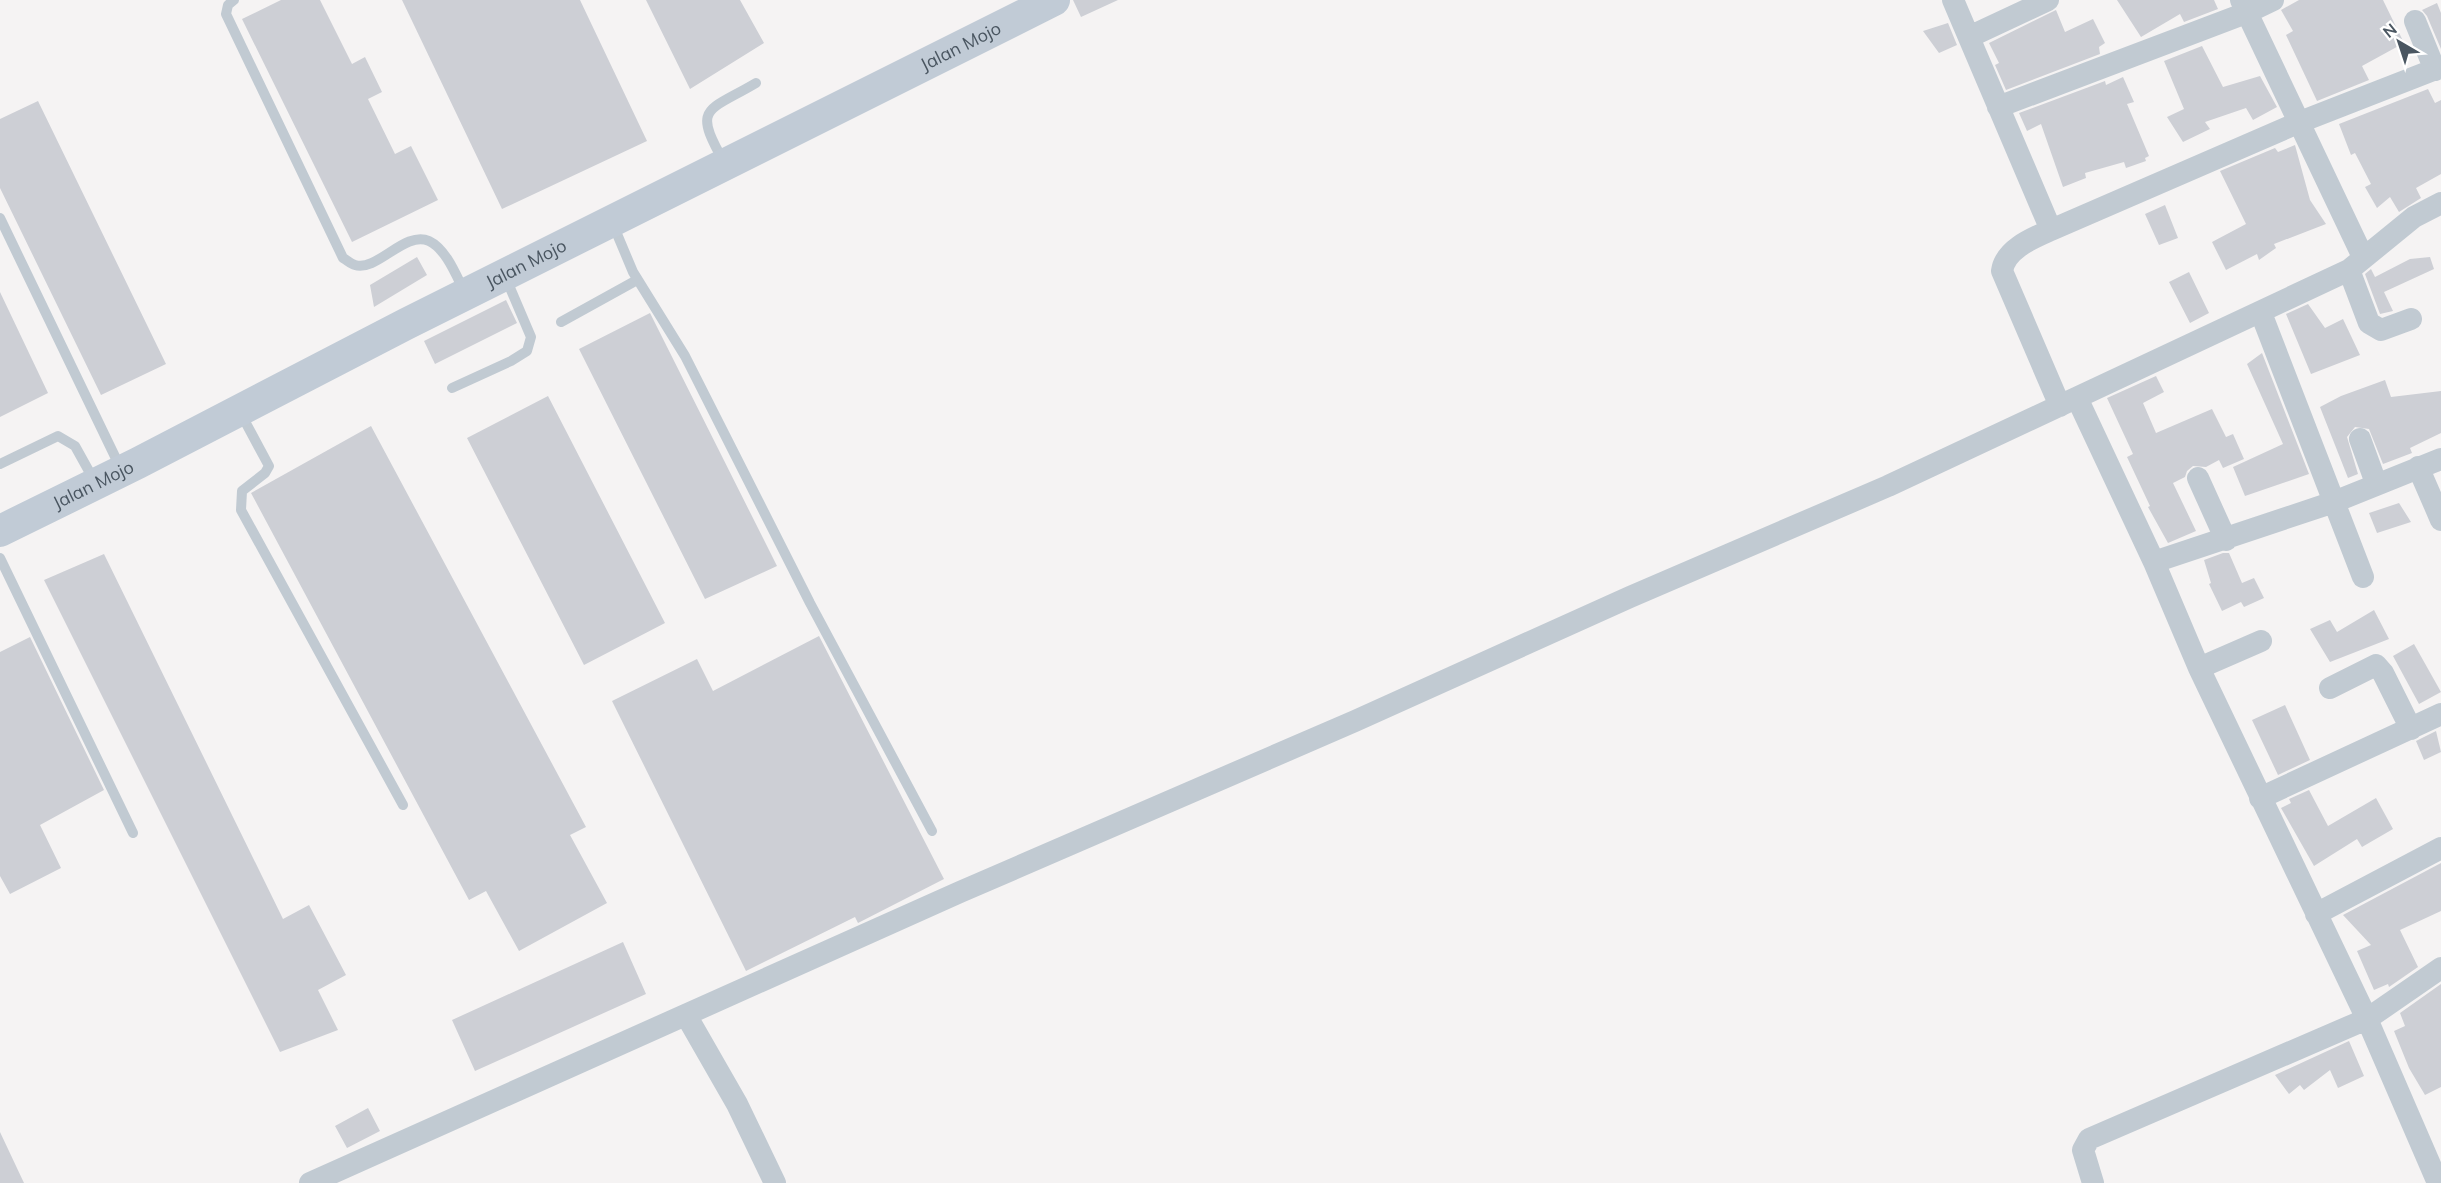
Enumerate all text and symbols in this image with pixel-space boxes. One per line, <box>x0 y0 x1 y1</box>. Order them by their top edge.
north arrow <box>2369 12 2429 72</box>
street label: Jalan Mojo <box>916 16 1005 76</box>
text: N <box>2379 19 2401 42</box>
street label: Jalan Mojo <box>482 234 570 293</box>
street label: Jalan Mojo <box>49 455 137 514</box>

